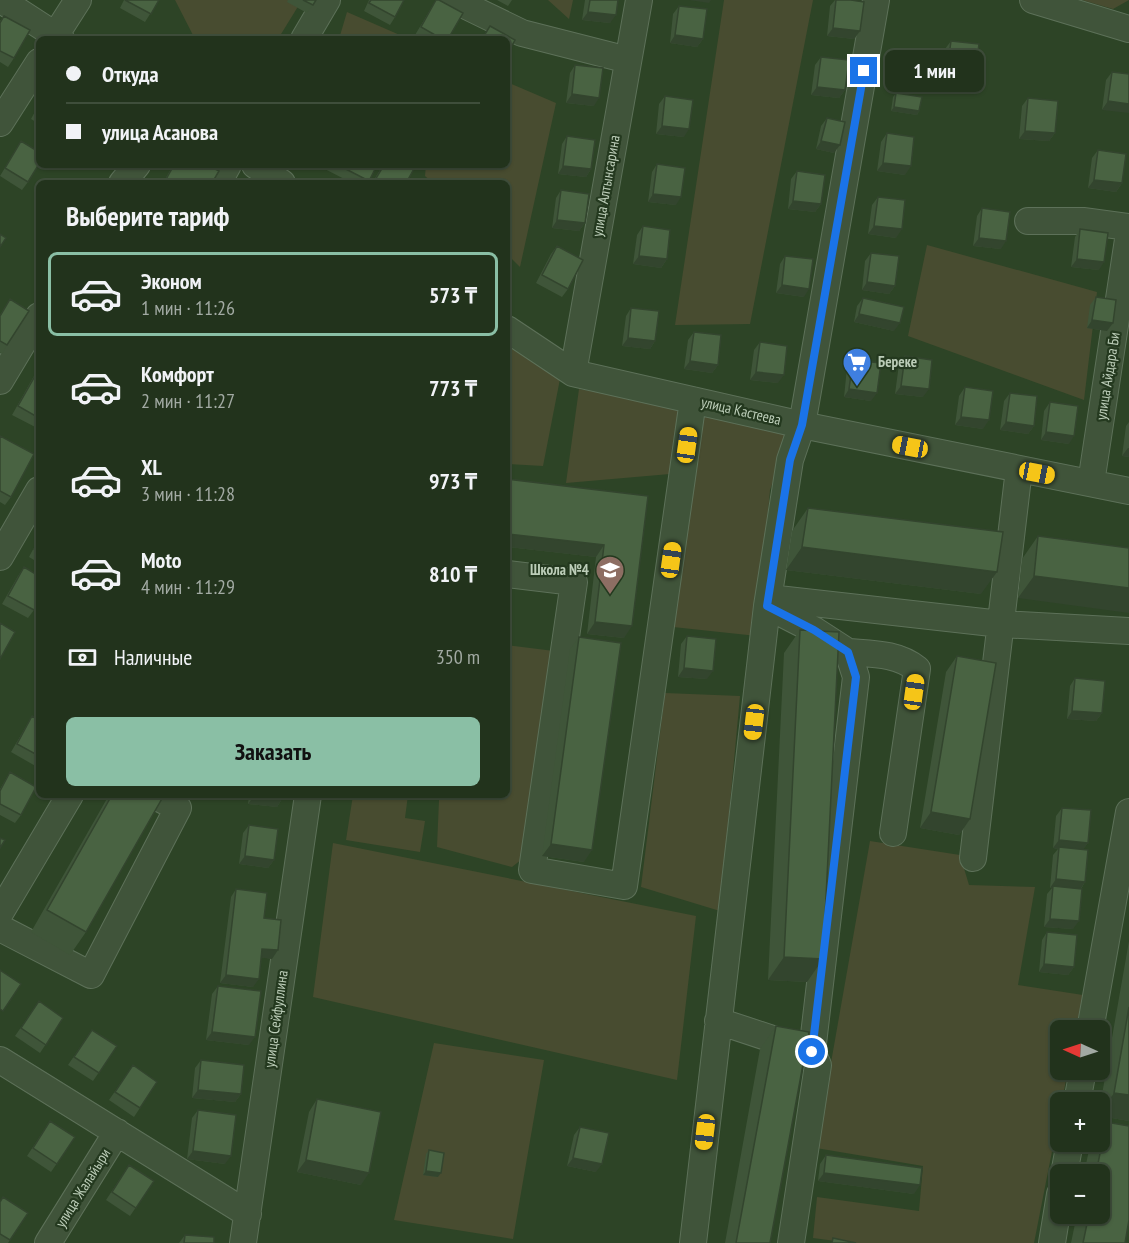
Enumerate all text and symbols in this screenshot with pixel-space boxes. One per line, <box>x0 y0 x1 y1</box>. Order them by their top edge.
callout: 1 мин <box>885 50 984 92</box>
route end <box>850 57 877 84</box>
text: 1 мин <box>913 58 956 84</box>
text: Откуда <box>102 60 159 88</box>
text: улица Асанова <box>102 118 218 146</box>
street label: улица Алтынсарина <box>587 134 624 238</box>
text: Выберите тариф <box>66 199 229 233</box>
icon: car <box>69 267 123 321</box>
text: Эконом <box>141 267 202 295</box>
text: 573 ₸ <box>429 281 477 309</box>
text: 1 мин · 11:26 <box>141 295 235 321</box>
street label: улица Айдара Би <box>1091 331 1124 421</box>
supermarket icon: Береке <box>841 346 873 388</box>
place label: Береке <box>878 352 917 371</box>
icon: car <box>69 360 123 414</box>
text: Комфорт <box>141 360 214 388</box>
text: 773 ₸ <box>429 374 477 402</box>
text: 2 мин · 11:27 <box>141 388 235 414</box>
street label: улица Кастеева <box>699 392 783 429</box>
car <box>676 426 698 464</box>
car <box>891 435 929 459</box>
icon: car <box>69 453 123 507</box>
text: XL <box>141 453 162 481</box>
car <box>1018 461 1056 485</box>
text: 973 ₸ <box>429 467 477 495</box>
text: 3 мин · 11:28 <box>141 481 235 507</box>
car <box>660 541 682 579</box>
icon: car <box>69 546 123 600</box>
text: Moto <box>141 546 182 574</box>
school or university icon: Школа №4 <box>594 554 626 596</box>
text: 810 ₸ <box>429 560 477 588</box>
place label: Школа №4 <box>530 560 589 579</box>
text: 4 мин · 11:29 <box>141 574 235 600</box>
icon: cash <box>66 641 99 674</box>
text: Наличные <box>114 643 192 671</box>
text: 350 m <box>436 644 480 670</box>
car <box>903 673 925 711</box>
car <box>743 703 765 741</box>
button: Заказать <box>66 717 480 786</box>
street label: улица Сейфуллина <box>259 969 292 1069</box>
north arrow <box>1050 1020 1110 1080</box>
map controls <box>1050 1020 1110 1224</box>
route start <box>798 1038 825 1065</box>
button: + <box>1050 1092 1110 1152</box>
car <box>694 1113 716 1151</box>
street label: улица Жалайыри <box>51 1145 114 1231</box>
button: − <box>1050 1164 1110 1224</box>

